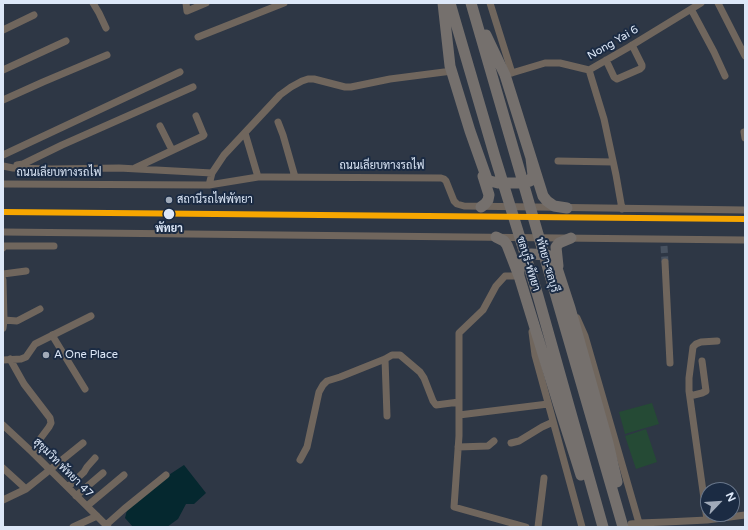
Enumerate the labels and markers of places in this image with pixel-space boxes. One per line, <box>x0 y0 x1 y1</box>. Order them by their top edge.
place label: สถานีรถไฟพัทยา <box>177 193 253 207</box>
marker: สถานีรถไฟพัทยา <box>164 195 174 205</box>
marker: พัทยา <box>162 207 176 221</box>
place label: พัทยา <box>155 222 183 236</box>
place label: A One Place <box>54 348 118 362</box>
marker: A One Place <box>41 350 51 360</box>

